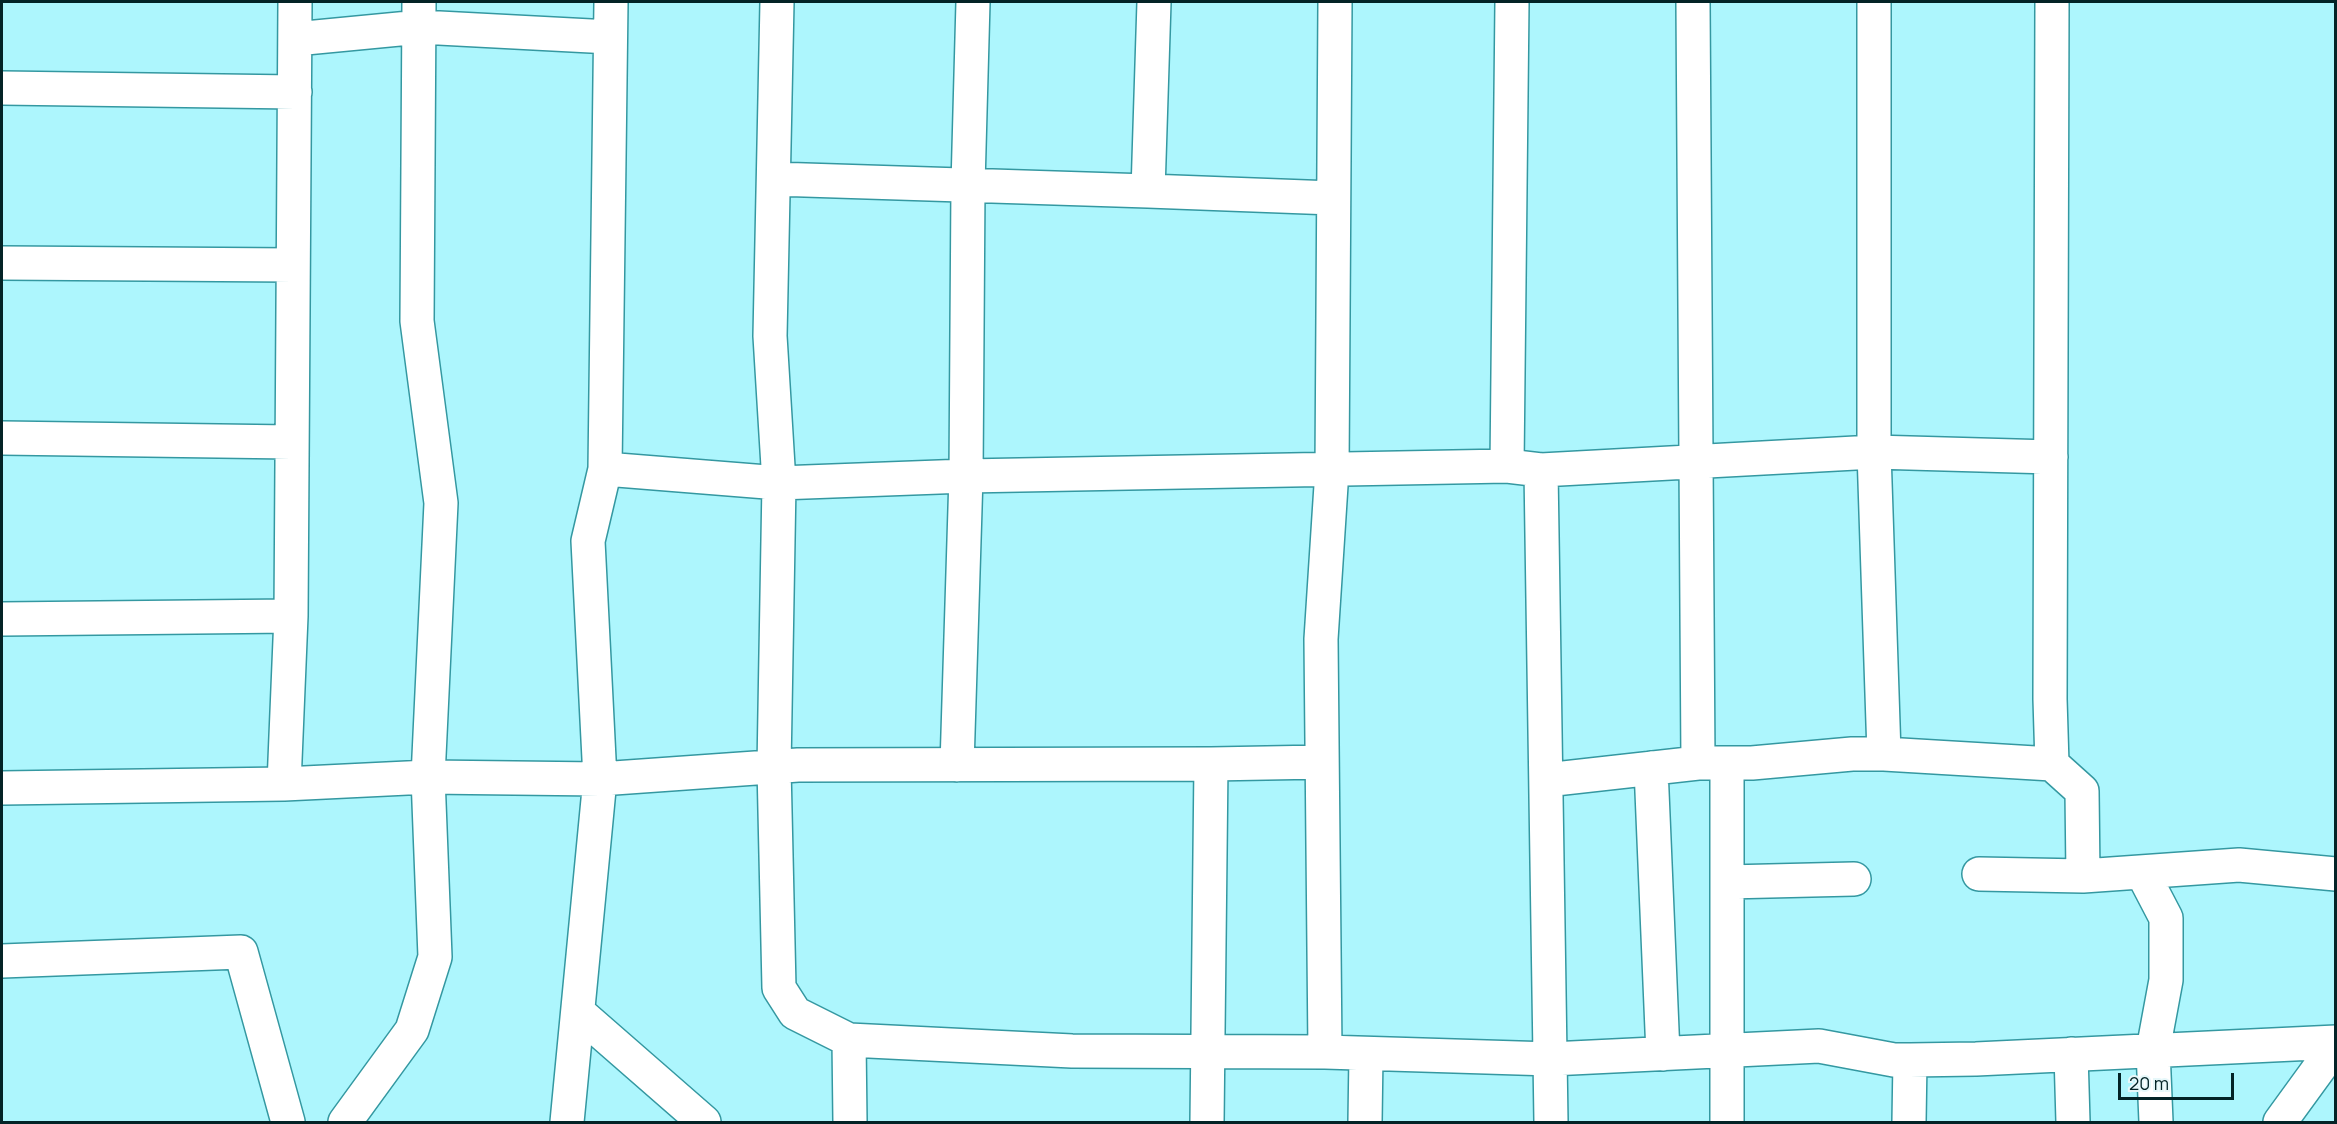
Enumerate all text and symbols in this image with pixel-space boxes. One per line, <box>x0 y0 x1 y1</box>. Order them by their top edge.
scale bar <box>2121 1061 2236 1099</box>
text: 20 m <box>2129 1071 2169 1095</box>

